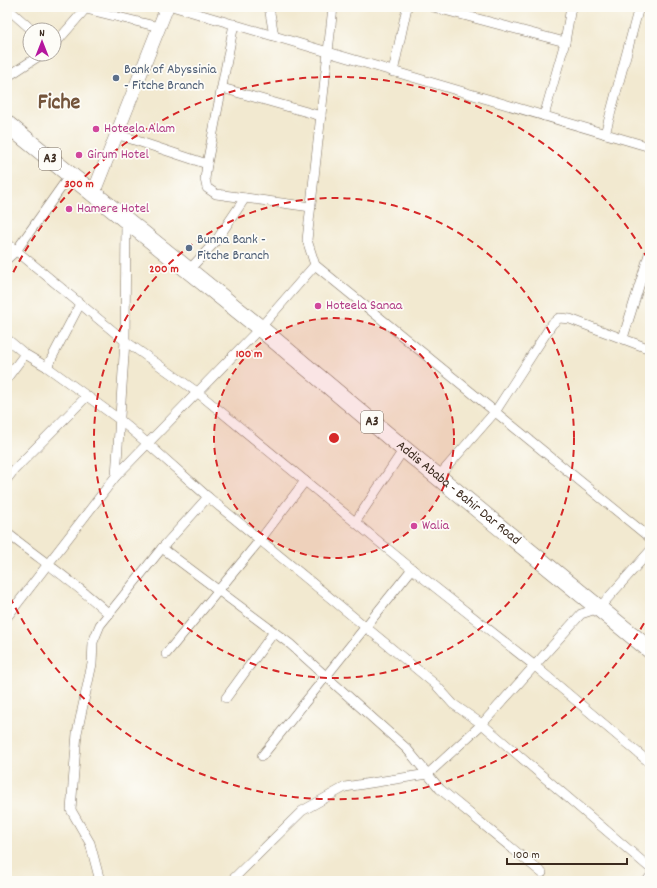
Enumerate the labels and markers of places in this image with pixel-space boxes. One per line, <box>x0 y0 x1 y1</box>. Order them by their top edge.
place label: Bank of Abyssinia - Fitche Branch <box>124 60 217 96</box>
marker: Bank of Abyssinia - Fitche Branch <box>111 73 121 83</box>
place label: Hoteela Alam <box>104 119 175 139</box>
marker: Hoteela Alam <box>91 124 101 134</box>
place label: Girum Hotel <box>87 145 149 165</box>
marker: Girum Hotel <box>74 150 84 160</box>
place label: Hamere Hotel <box>77 199 150 219</box>
marker: Hamere Hotel <box>64 204 74 214</box>
place label: Bunna Bank - Fitche Branch <box>197 230 269 266</box>
marker: Bunna Bank - Fitche Branch <box>184 243 194 253</box>
place label: Hoteela Sanaa <box>326 296 403 316</box>
marker: Hoteela Sanaa <box>313 301 323 311</box>
centre of rings <box>327 431 341 445</box>
place label: Walia <box>422 516 449 536</box>
marker: Walia <box>409 521 419 531</box>

